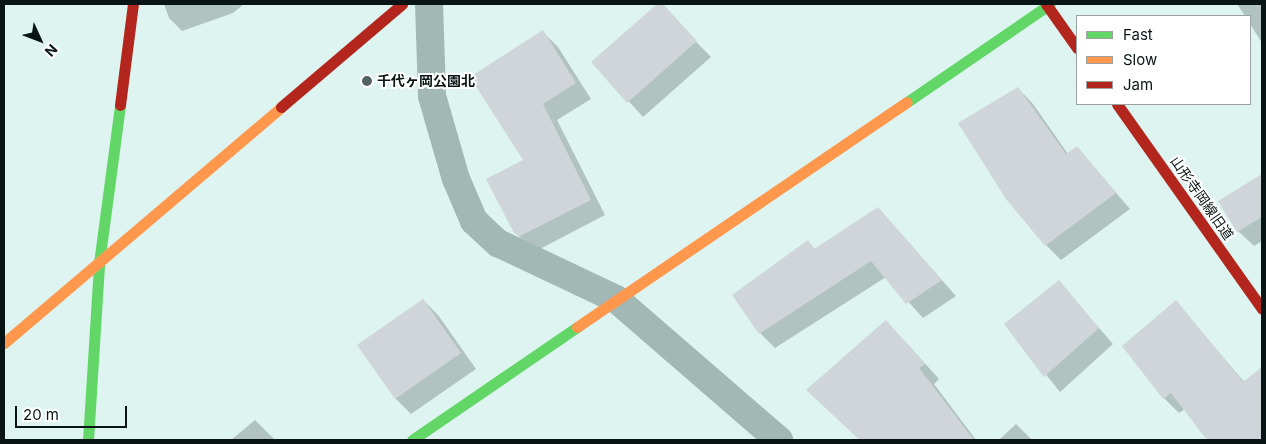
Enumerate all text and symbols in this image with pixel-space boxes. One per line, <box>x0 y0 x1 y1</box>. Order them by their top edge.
north arrow <box>15 15 65 65</box>
legend <box>1076 15 1251 105</box>
text: Fast <box>1123 25 1153 44</box>
text: N <box>41 41 61 60</box>
text: Slow <box>1123 50 1157 69</box>
place label: 千代ヶ岡公園北 <box>377 73 475 89</box>
marker: 千代ヶ岡公園北 <box>361 75 373 87</box>
text: Jam <box>1123 75 1153 94</box>
street label: 山形寺岡線旧道 <box>1167 153 1237 243</box>
scale bar <box>18 396 130 428</box>
text: 20 m <box>23 405 59 424</box>

